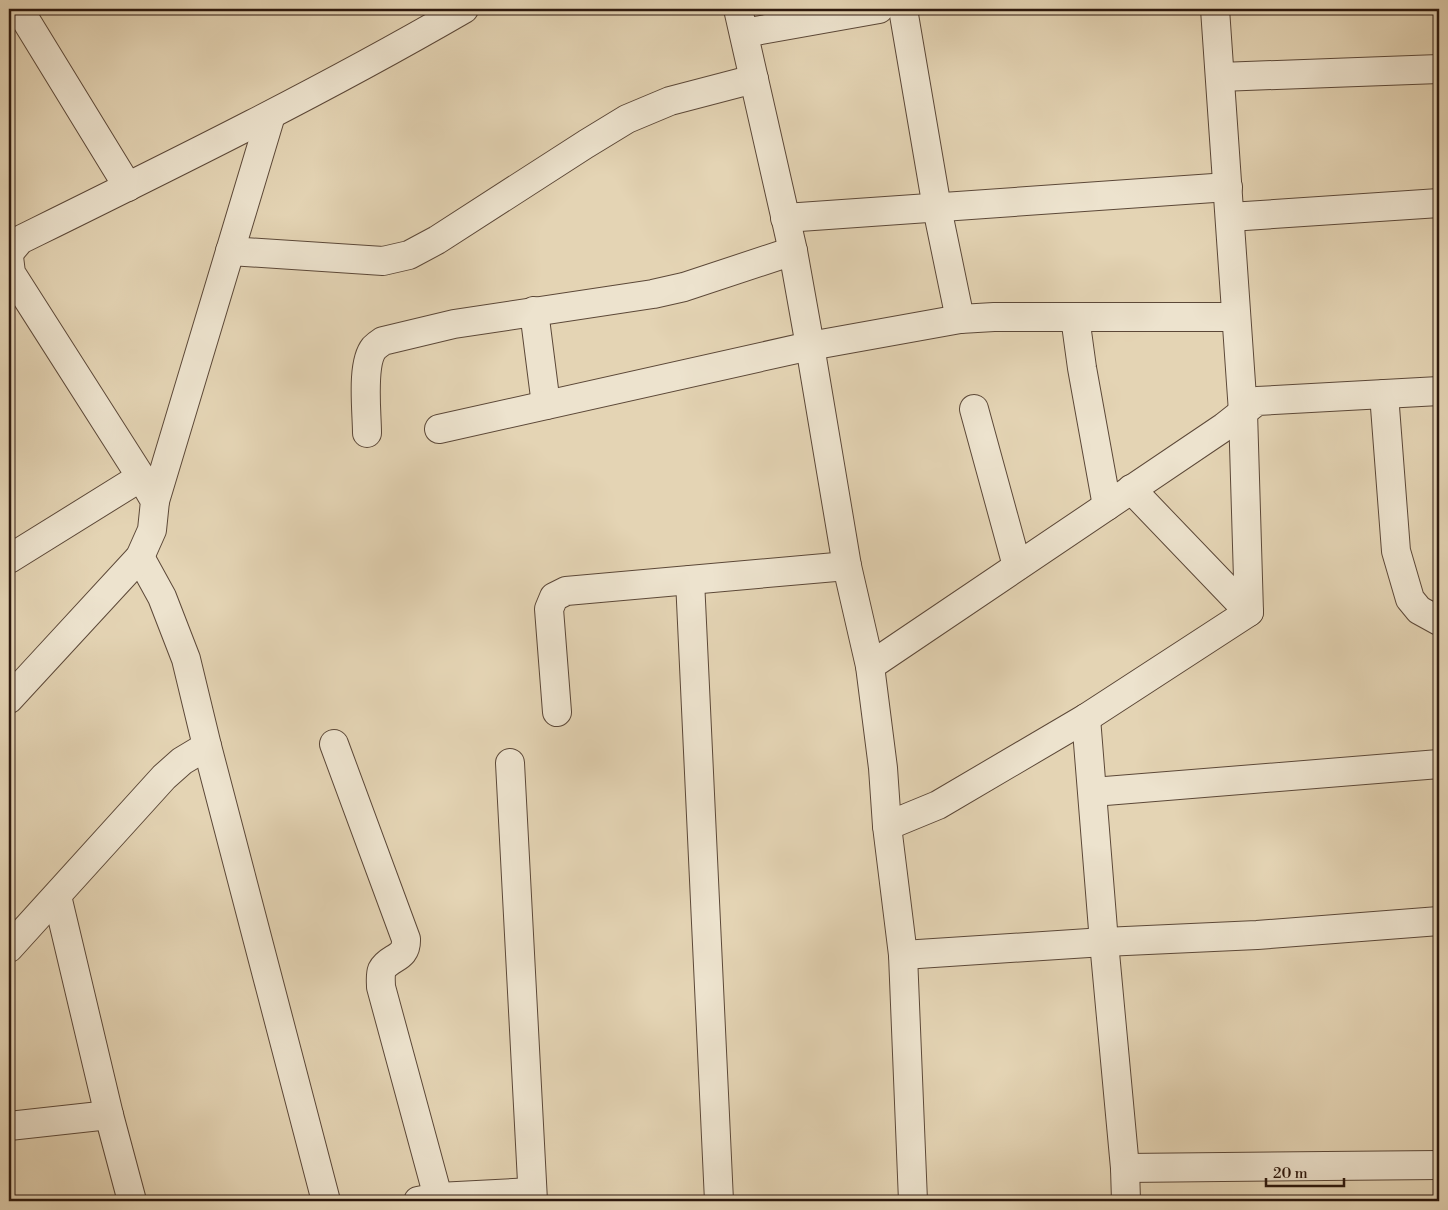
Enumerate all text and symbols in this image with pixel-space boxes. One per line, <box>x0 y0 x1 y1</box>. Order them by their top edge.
scale bar <box>1266 1155 1343 1187</box>
text: 20 m <box>1273 1164 1308 1183</box>

